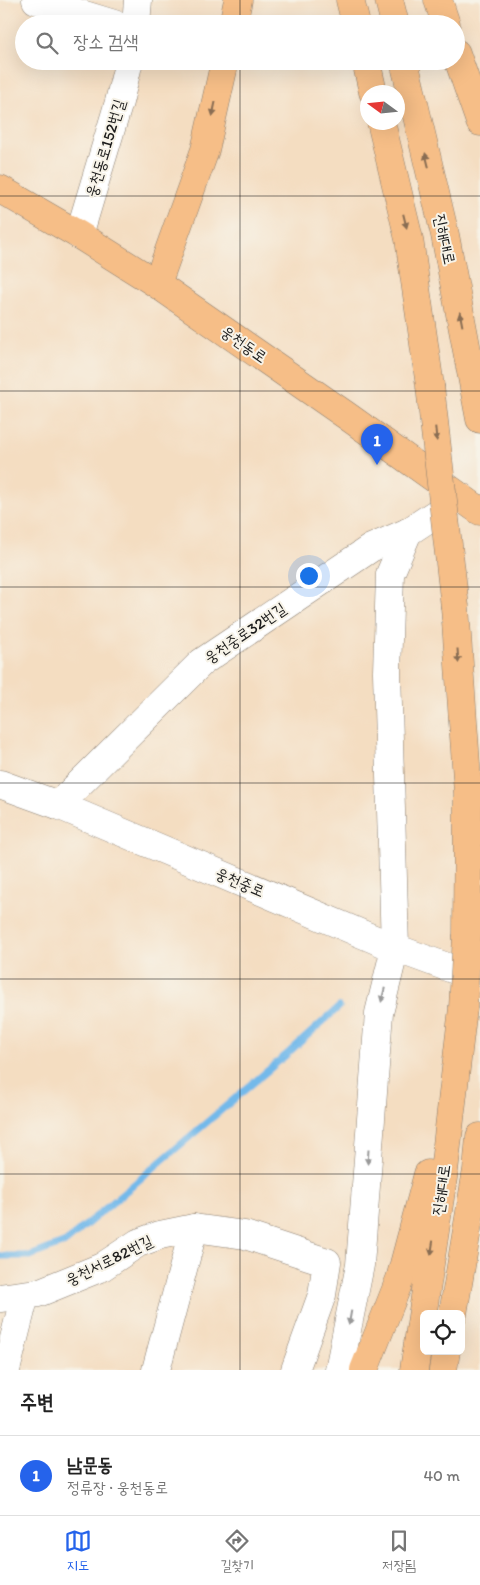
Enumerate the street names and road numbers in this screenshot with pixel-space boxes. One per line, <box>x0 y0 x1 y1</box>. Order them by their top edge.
street label: 웅천동로152번길 <box>81 97 129 199</box>
street label: 진해대로 <box>430 212 460 266</box>
street label: 웅천동로 <box>217 321 271 367</box>
street label: 웅천중로32번길 <box>201 599 290 667</box>
street label: 웅천중로 <box>213 863 267 901</box>
street label: 진해대로 <box>428 1163 454 1217</box>
street label: 웅천서로82번길 <box>62 1231 156 1289</box>

